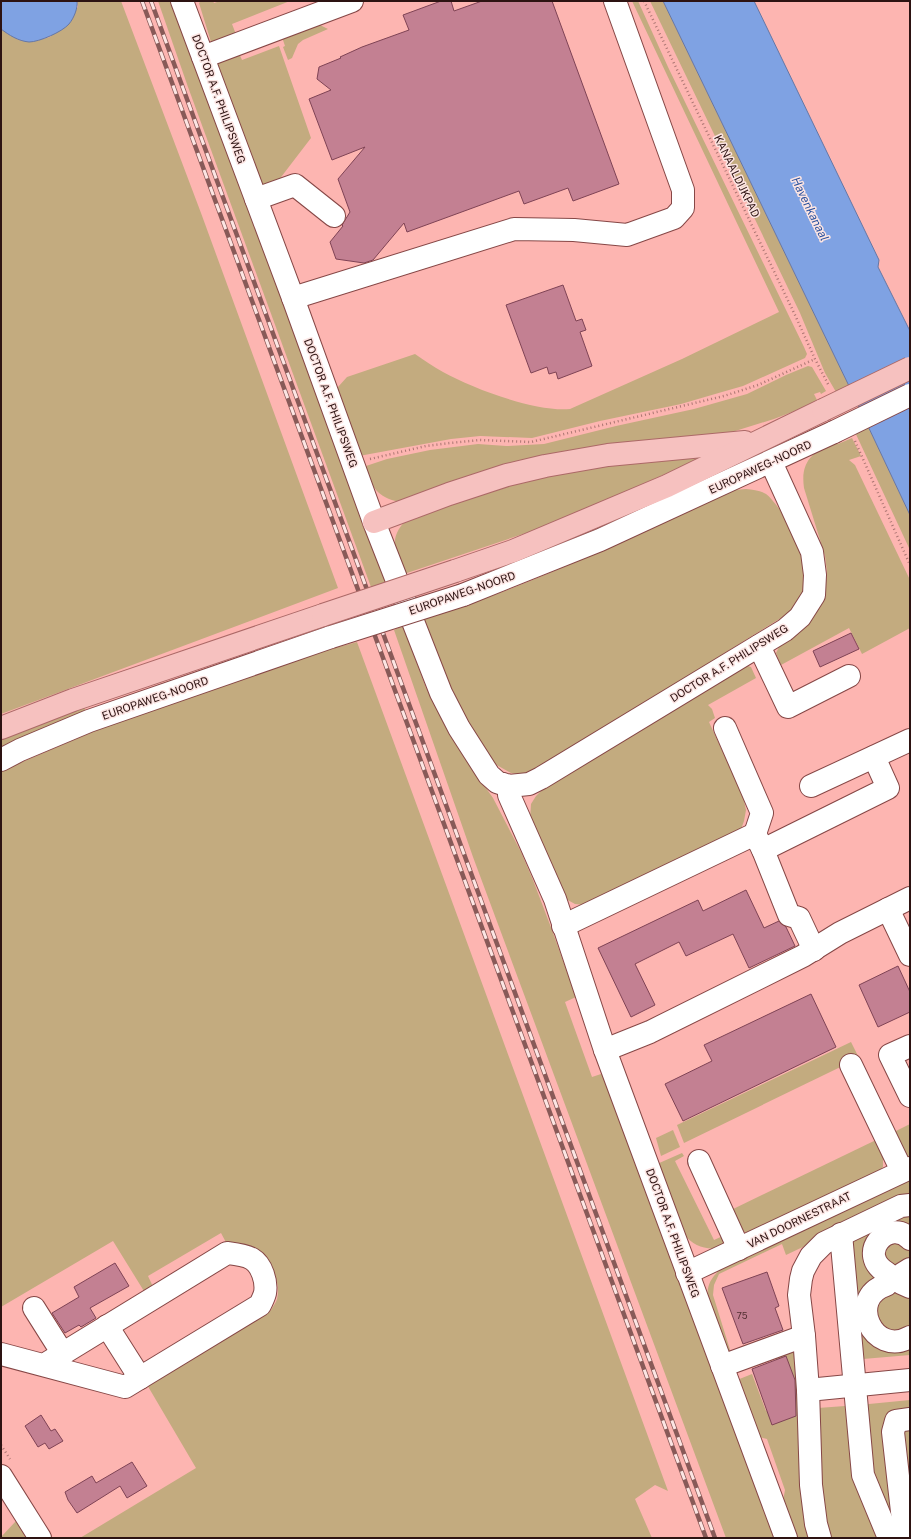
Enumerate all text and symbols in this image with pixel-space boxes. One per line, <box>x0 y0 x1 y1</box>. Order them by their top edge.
street label: DOCTOR A.F. PHILIPSWEG <box>190 33 248 165</box>
street label: KANAALDIJKPAD <box>712 133 762 219</box>
water label: Havenkanaal <box>788 175 832 243</box>
street label: DOCTOR A.F. PHILIPSWEG <box>302 337 360 469</box>
street label: EUROPAWEG-NOORD <box>707 438 814 496</box>
street label: EUROPAWEG-NOORD <box>407 569 517 617</box>
street label: DOCTOR A.F. PHILIPSWEG <box>668 622 790 704</box>
street label: EUROPAWEG-NOORD <box>100 674 210 722</box>
street label: DOCTOR A.F. PHILIPSWEG <box>644 1167 702 1299</box>
street label: VAN DOORNESTRAAT <box>745 1189 853 1250</box>
house number: 75 <box>736 1310 748 1321</box>

